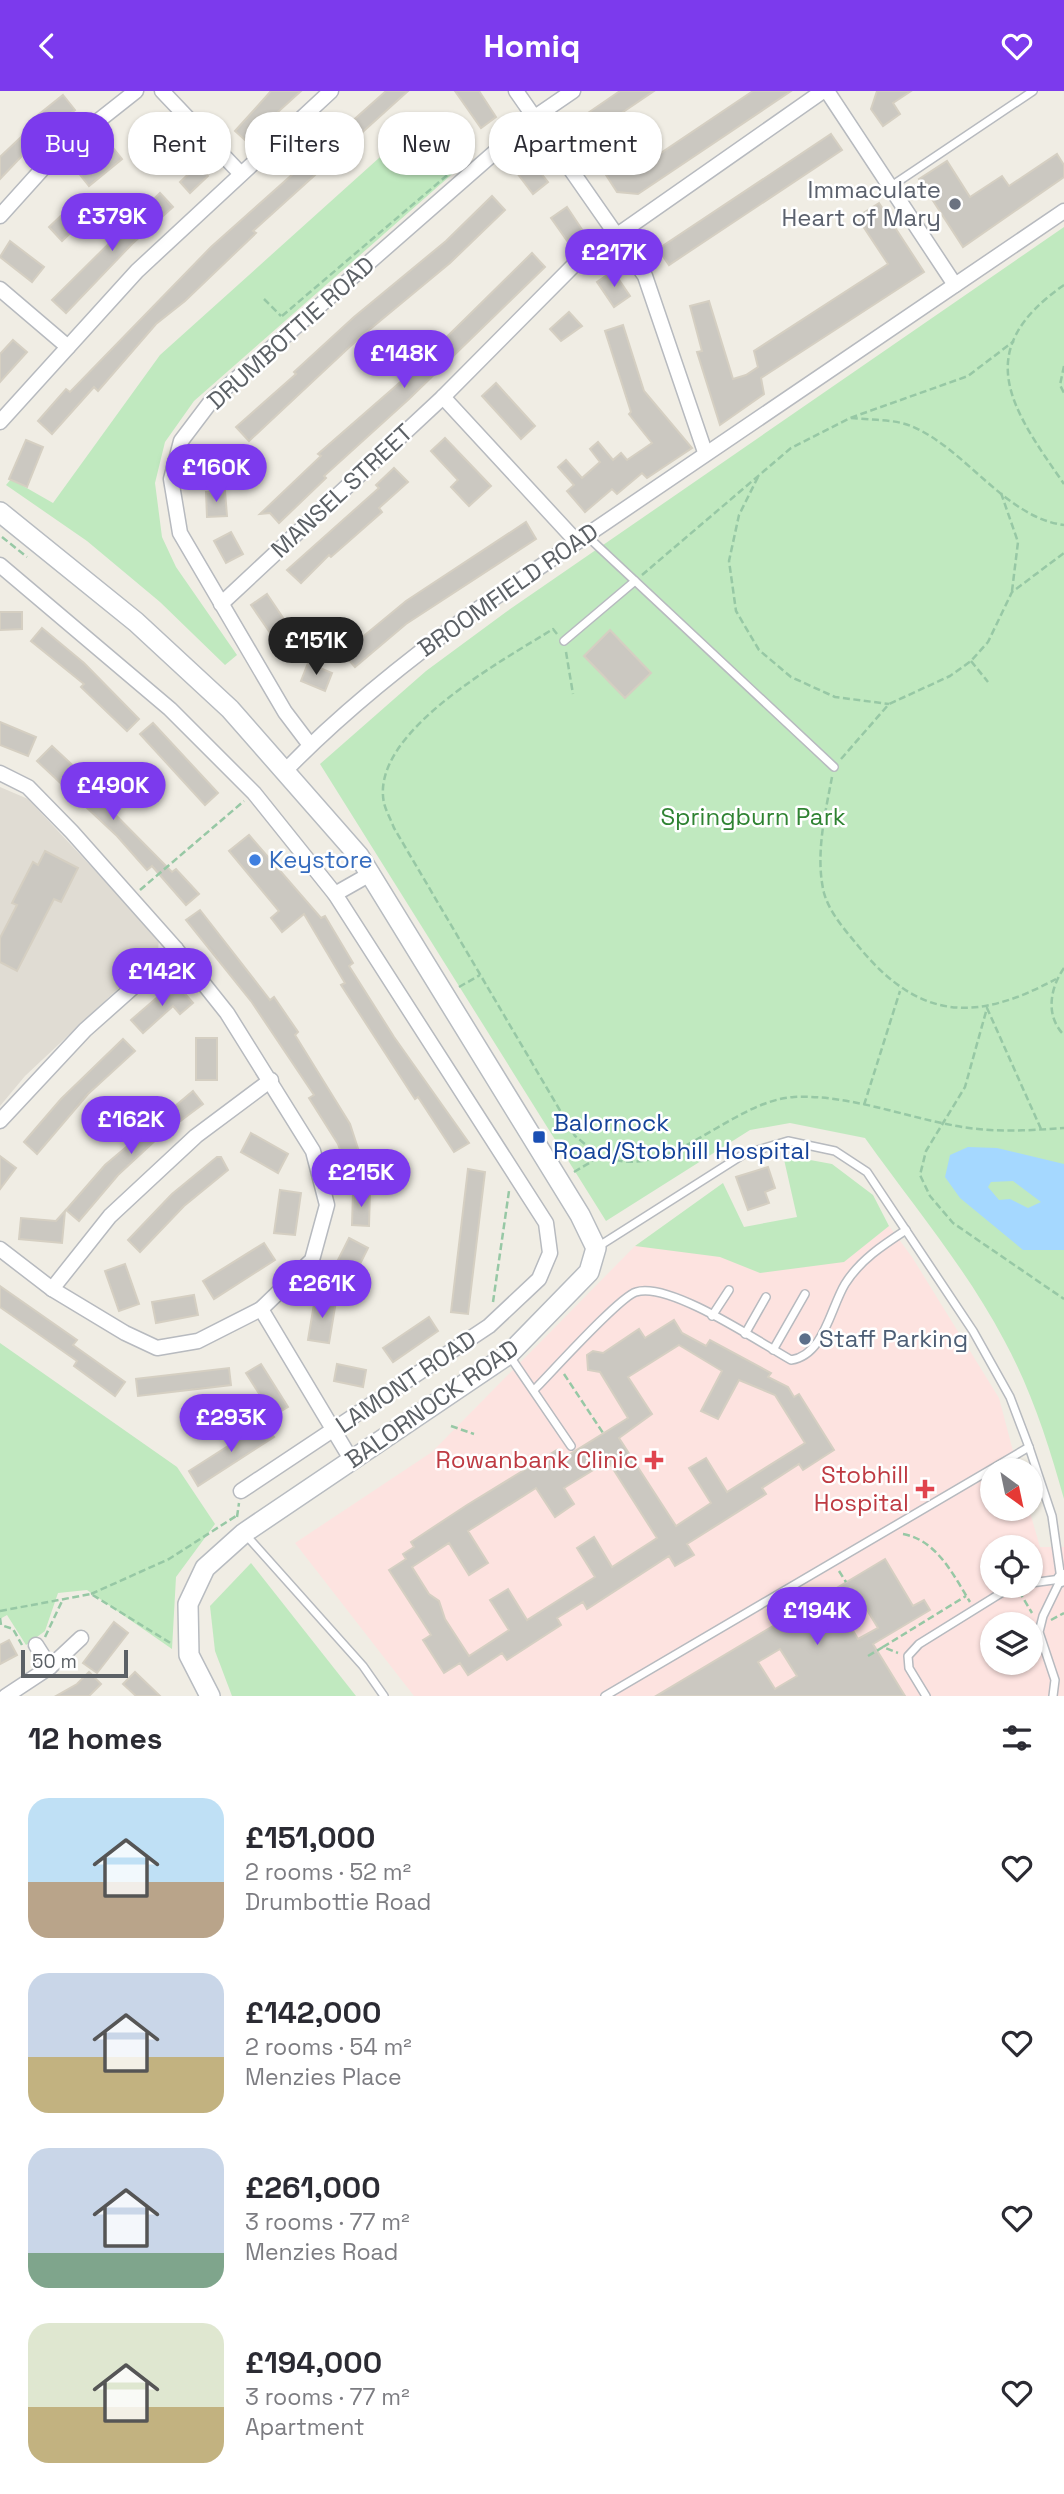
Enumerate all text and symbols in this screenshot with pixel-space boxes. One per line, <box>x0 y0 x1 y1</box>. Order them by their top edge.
text: Homiq <box>484 26 580 66</box>
icon: back <box>28 27 66 65</box>
icon: heart <box>998 27 1036 65</box>
chip: Buy <box>21 112 114 175</box>
chip: Rent <box>128 112 231 175</box>
chip: Filters <box>245 112 364 175</box>
chip: New <box>378 112 475 175</box>
chip: Apartment <box>489 112 662 175</box>
place label: Immaculate Heart of Mary <box>782 174 941 233</box>
pin: £379K <box>63 193 161 253</box>
marker: Immaculate Heart of Mary <box>947 196 963 212</box>
text: £379K <box>77 201 147 231</box>
pin: £217K <box>565 229 663 289</box>
text: £217K <box>581 237 647 267</box>
street label: DRUMBOTTIE ROAD <box>200 249 381 416</box>
pin: £148K <box>355 331 453 390</box>
text: £148K <box>370 338 438 368</box>
street label: MANSEL STREET <box>264 417 419 564</box>
pin: £160K <box>167 445 265 504</box>
text: £160K <box>182 452 250 482</box>
street label: BROOMFIELD ROAD <box>411 516 604 663</box>
pin: £151K <box>267 617 365 677</box>
text: £151K <box>284 625 348 655</box>
pin: £490K <box>64 763 162 822</box>
text: £490K <box>77 770 149 800</box>
park label: Springburn Park <box>660 801 846 832</box>
place label: Keystore <box>269 844 373 875</box>
marker: Keystore <box>247 852 263 868</box>
pin: £142K <box>113 949 211 1008</box>
text: £142K <box>128 956 196 986</box>
pin: £162K <box>82 1097 180 1156</box>
text: £162K <box>97 1104 165 1134</box>
place label: Balornock Road/Stobhill Hospital <box>553 1107 810 1166</box>
marker: Balornock Road/Stobhill Hospital <box>531 1129 547 1145</box>
pin: £215K <box>312 1149 410 1209</box>
text: £215K <box>328 1157 394 1187</box>
pin: £261K <box>273 1261 371 1320</box>
text: £261K <box>288 1268 356 1298</box>
street label: LAMONT ROAD <box>330 1323 482 1440</box>
place label: Staff Parking <box>819 1323 968 1354</box>
marker: Staff Parking <box>797 1331 813 1347</box>
street label: BALORNOCK ROAD <box>339 1332 525 1475</box>
pin: £293K <box>182 1395 280 1454</box>
text: £293K <box>196 1402 266 1432</box>
place label: Rowanbank Clinic <box>436 1444 638 1475</box>
marker: Rowanbank Clinic <box>644 1450 664 1470</box>
north arrow <box>980 1458 1043 1521</box>
map controls <box>980 1458 1043 1675</box>
place label: Stobhill Hospital <box>814 1459 909 1518</box>
marker: Stobhill Hospital <box>915 1479 935 1499</box>
button: locate <box>980 1535 1043 1598</box>
pin: £194K <box>768 1587 866 1647</box>
text: £194K <box>783 1595 851 1625</box>
button: layers <box>980 1612 1043 1675</box>
scale bar <box>21 1647 128 1679</box>
text: 50 m <box>32 1649 77 1674</box>
text: 12 homes <box>28 1719 163 1758</box>
icon: filters <box>998 1719 1036 1757</box>
text: £151,000 <box>245 1818 376 1857</box>
icon: home <box>84 1826 168 1910</box>
icon: heart <box>998 1849 1036 1887</box>
text: 2 rooms · 52 m² <box>245 1857 411 1887</box>
text: Drumbottie Road <box>245 1887 431 1917</box>
text: £142,000 <box>245 1993 381 2032</box>
icon: home <box>84 2001 168 2085</box>
icon: heart <box>998 2024 1036 2062</box>
text: 2 rooms · 54 m² <box>245 2032 412 2062</box>
text: Menzies Place <box>245 2062 402 2092</box>
text: £261,000 <box>245 2168 381 2207</box>
icon: home <box>84 2176 168 2260</box>
icon: heart <box>998 2199 1036 2237</box>
text: 3 rooms · 77 m² <box>245 2207 410 2237</box>
text: Menzies Road <box>245 2237 398 2267</box>
text: £194,000 <box>245 2343 382 2382</box>
icon: home <box>84 2351 168 2435</box>
icon: heart <box>998 2374 1036 2412</box>
text: 3 rooms · 77 m² <box>245 2382 410 2412</box>
text: Apartment <box>245 2412 365 2442</box>

